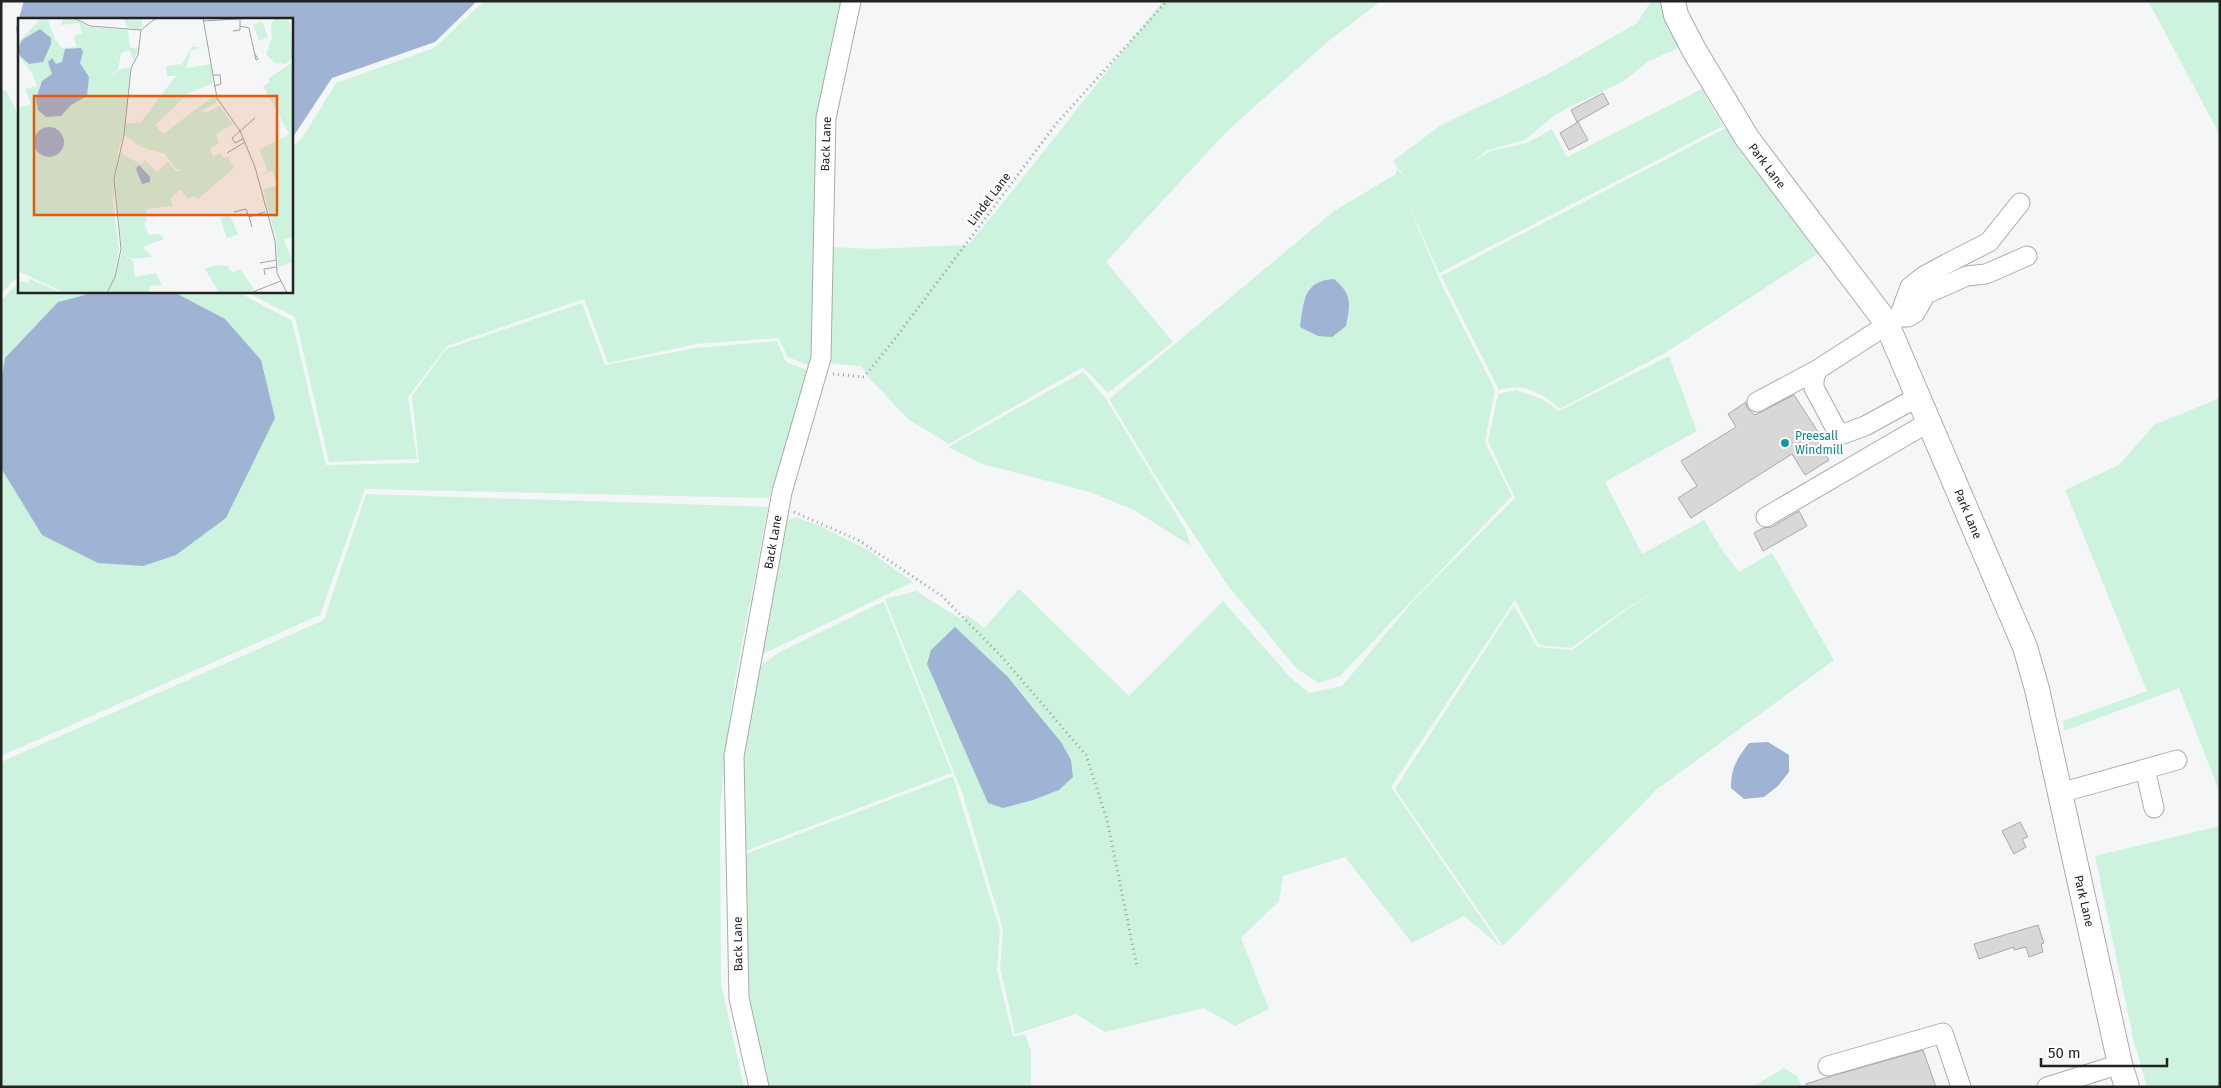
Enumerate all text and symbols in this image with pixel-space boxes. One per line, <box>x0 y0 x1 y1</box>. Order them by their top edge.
inset map <box>18 18 292 292</box>
street label: Back Lane <box>818 116 834 172</box>
street label: Park Lane <box>1746 141 1788 191</box>
street label: Lindel Lane <box>965 170 1013 228</box>
place label: Preesall Windmill <box>1795 429 1844 457</box>
marker: Preesall Windmill <box>1779 437 1791 449</box>
street label: Park Lane <box>1951 487 1985 541</box>
street label: Back Lane <box>761 514 785 570</box>
street label: Park Lane <box>2071 874 2097 928</box>
street label: Back Lane <box>731 916 745 972</box>
scale bar <box>2041 1036 2167 1068</box>
text: 50 m <box>2048 1044 2081 1062</box>

